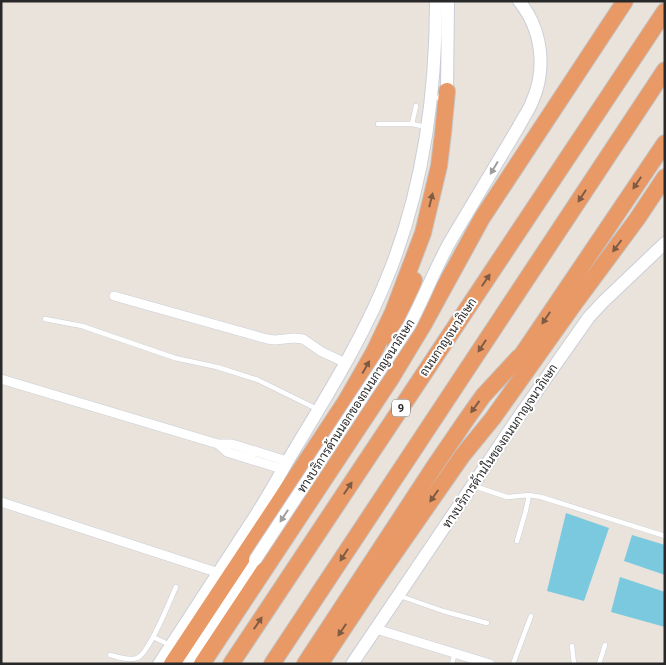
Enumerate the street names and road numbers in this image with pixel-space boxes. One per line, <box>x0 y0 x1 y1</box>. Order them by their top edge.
street label: ถนนกาญจนาภิเษก <box>417 295 479 379</box>
street label: ทางบริการด้านนอกของถนนกาญจนาภิเษก <box>295 316 418 495</box>
street label: ทางบริการด้านในของถนนกาญจนาภิเษก <box>439 361 560 531</box>
road number: 9 <box>392 399 410 416</box>

